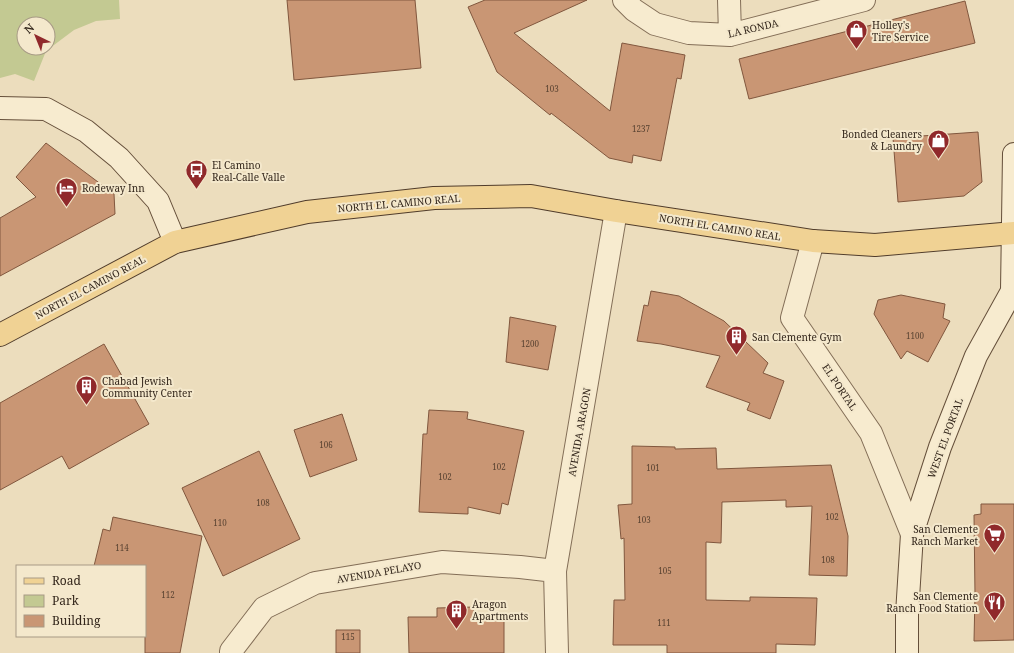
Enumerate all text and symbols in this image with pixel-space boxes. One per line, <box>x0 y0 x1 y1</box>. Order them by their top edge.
street label: LA RONDA <box>726 15 781 41</box>
north arrow <box>16 16 56 56</box>
shop icon: Holley's Tire Service <box>844 18 870 51</box>
place label: Holley's Tire Service <box>872 18 929 44</box>
text: N <box>21 20 37 37</box>
house number: 103 <box>545 83 559 94</box>
house number: 1237 <box>632 123 650 134</box>
place label: Bonded Cleaners & Laundry <box>842 127 922 153</box>
shop icon: Bonded Cleaners & Laundry <box>925 127 951 160</box>
bus stop icon: El Camino Real-Calle Valle <box>184 158 210 191</box>
place label: El Camino Real-Calle Valle <box>212 158 285 184</box>
hotel icon: Rodeway Inn <box>53 175 79 208</box>
place label: Rodeway Inn <box>82 181 145 195</box>
street label: NORTH EL CAMINO REAL <box>337 191 461 215</box>
street label: NORTH EL CAMINO REAL <box>658 210 782 244</box>
street label: NORTH EL CAMINO REAL <box>32 252 148 322</box>
building icon: San Clemente Gym <box>724 324 750 357</box>
place label: San Clemente Gym <box>752 330 842 344</box>
house number: 1100 <box>906 330 924 341</box>
house number: 1200 <box>521 338 539 349</box>
street label: EL PORTAL <box>819 361 861 413</box>
building icon: Chabad Jewish Community Center <box>74 374 100 407</box>
place label: Chabad Jewish Community Center <box>102 374 192 400</box>
street label: AVENIDA ARAGON <box>564 386 594 477</box>
street label: WEST EL PORTAL <box>924 396 966 480</box>
house number: 106 <box>319 439 333 450</box>
house number: 102 <box>492 461 506 472</box>
house number: 101 <box>646 462 660 473</box>
house number: 102 <box>438 471 452 482</box>
house number: 108 <box>256 497 270 508</box>
house number: 102 <box>825 511 839 522</box>
house number: 103 <box>637 514 651 525</box>
house number: 110 <box>213 517 227 528</box>
place label: San Clemente Ranch Market <box>911 522 978 548</box>
supermarket icon: San Clemente Ranch Market <box>981 522 1007 555</box>
house number: 114 <box>115 542 129 553</box>
house number: 108 <box>821 554 835 565</box>
street label: AVENIDA PELAYO <box>336 558 422 586</box>
legend <box>16 565 146 637</box>
house number: 105 <box>658 565 672 576</box>
text: Road <box>52 572 82 589</box>
house number: 112 <box>161 589 175 600</box>
place label: San Clemente Ranch Food Station <box>886 589 979 615</box>
restaurant icon: San Clemente Ranch Food Station <box>981 589 1007 622</box>
text: Park <box>52 592 80 609</box>
building icon: Aragon Apartments <box>443 597 469 630</box>
place label: Aragon Apartments <box>472 597 529 623</box>
text: Building <box>52 612 101 629</box>
house number: 111 <box>657 617 671 628</box>
house number: 115 <box>341 631 355 642</box>

